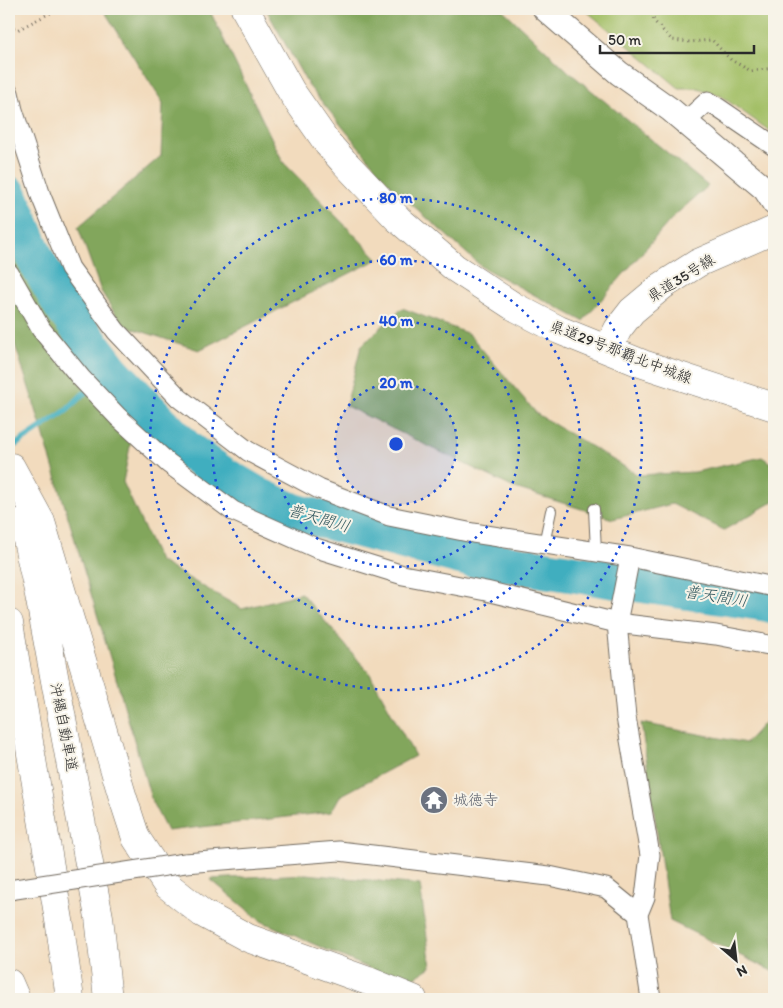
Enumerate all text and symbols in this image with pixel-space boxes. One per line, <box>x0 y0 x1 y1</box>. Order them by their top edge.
scale bar <box>600 22 754 54</box>
text: 50 m <box>608 31 641 49</box>
text: 80 m <box>379 189 413 207</box>
street label: 県道35号線 <box>644 250 718 306</box>
text: 60 m <box>379 251 413 269</box>
text: 40 m <box>379 312 414 330</box>
street label: 県道29号那覇北中城線 <box>547 317 695 387</box>
text: 20 m <box>379 374 413 392</box>
centre of rings <box>387 435 405 453</box>
water label: 普天間川 <box>286 500 352 536</box>
water label: 普天間川 <box>683 582 749 610</box>
street label: 沖縄自動車道 <box>47 681 81 773</box>
temple icon: 城徳寺 <box>419 785 449 815</box>
place label: 城徳寺 <box>453 791 498 809</box>
north arrow <box>710 936 760 986</box>
text: N <box>734 961 750 981</box>

